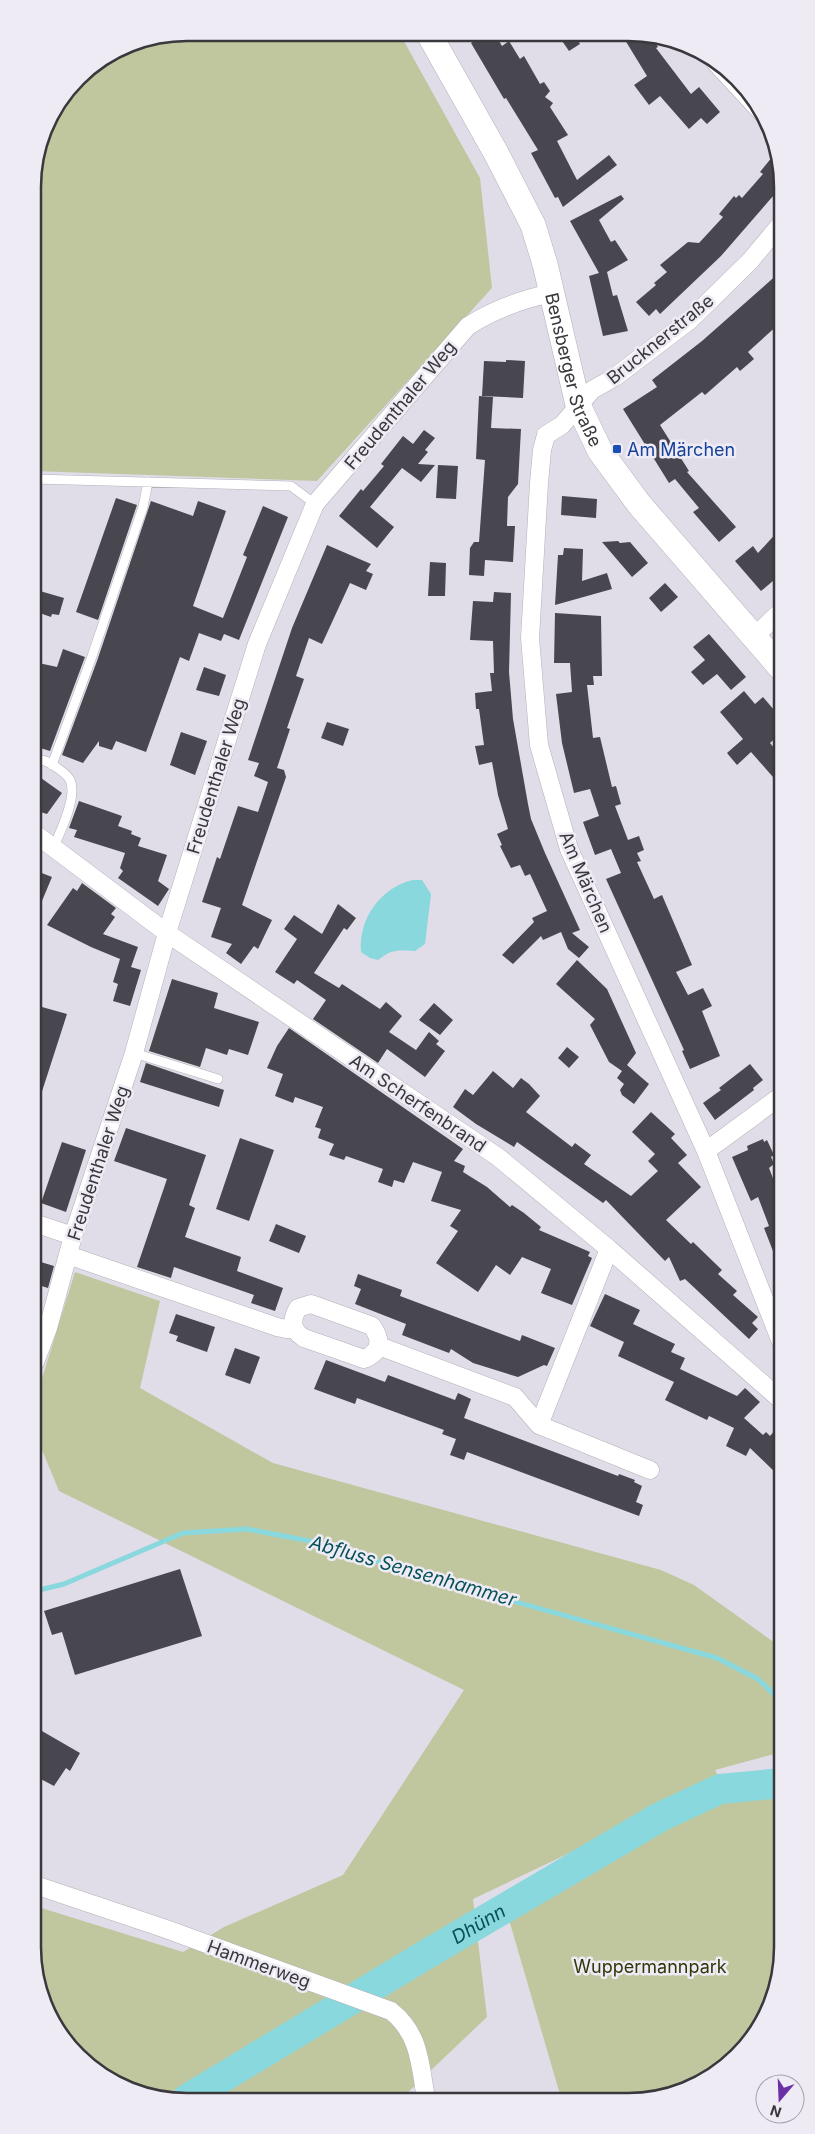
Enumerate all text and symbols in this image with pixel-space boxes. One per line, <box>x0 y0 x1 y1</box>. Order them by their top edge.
street label: Brucknerstraße <box>602 290 718 388</box>
street label: Bensberger Straße <box>542 291 607 450</box>
street label: Freudenthaler Weg <box>340 336 460 474</box>
place label: Am Märchen <box>627 439 735 460</box>
marker: Am Märchen <box>611 443 623 455</box>
street label: Freudenthaler Weg <box>182 696 250 856</box>
street label: Am Märchen <box>555 828 617 936</box>
street label: Am Scherfenbrand <box>346 1050 490 1156</box>
street label: Freudenthaler Weg <box>63 1083 133 1243</box>
water label: Abfluss Sensenhammer <box>306 1530 520 1612</box>
water label: Dhünn <box>447 1899 510 1949</box>
street label: Hammerweg <box>204 1936 314 1992</box>
park label: Wuppermannpark <box>573 1956 727 1977</box>
north arrow <box>755 2074 805 2124</box>
text: N <box>768 2102 783 2122</box>

